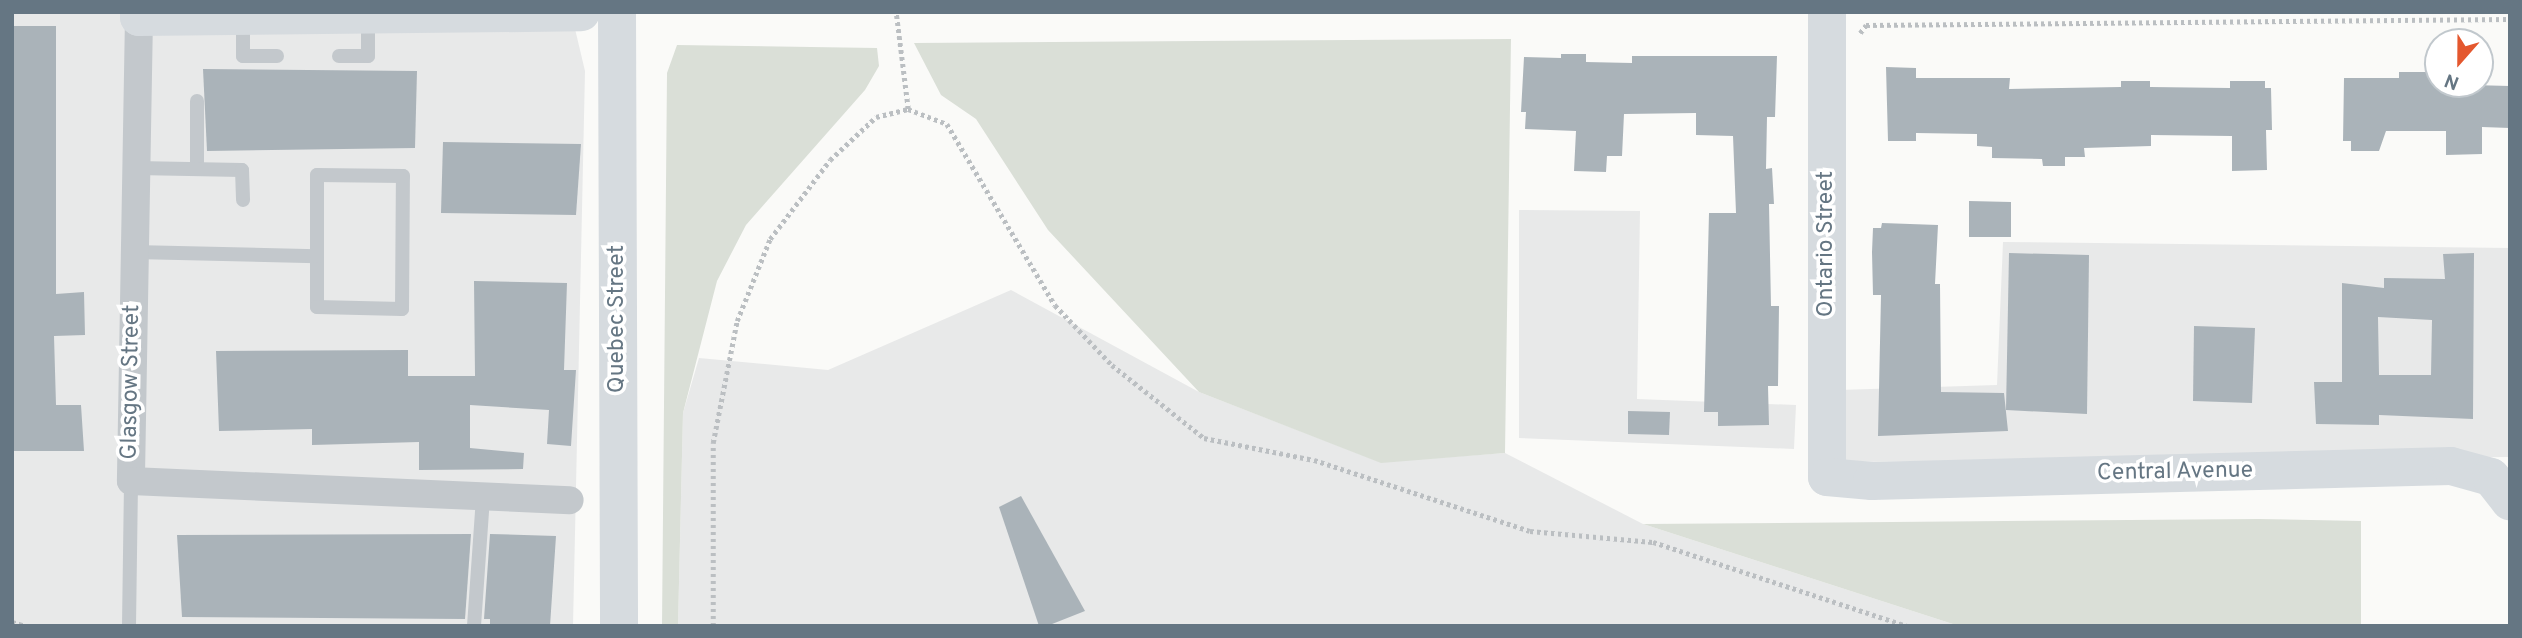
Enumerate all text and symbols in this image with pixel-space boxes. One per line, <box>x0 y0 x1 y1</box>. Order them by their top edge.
north arrow <box>2424 28 2494 98</box>
text: N <box>2442 67 2463 94</box>
street label: Ontario Street <box>1813 171 1841 317</box>
street label: Quebec Street <box>604 245 632 393</box>
street label: Glasgow Street <box>117 304 147 460</box>
street label: Central Avenue <box>2096 458 2254 488</box>

